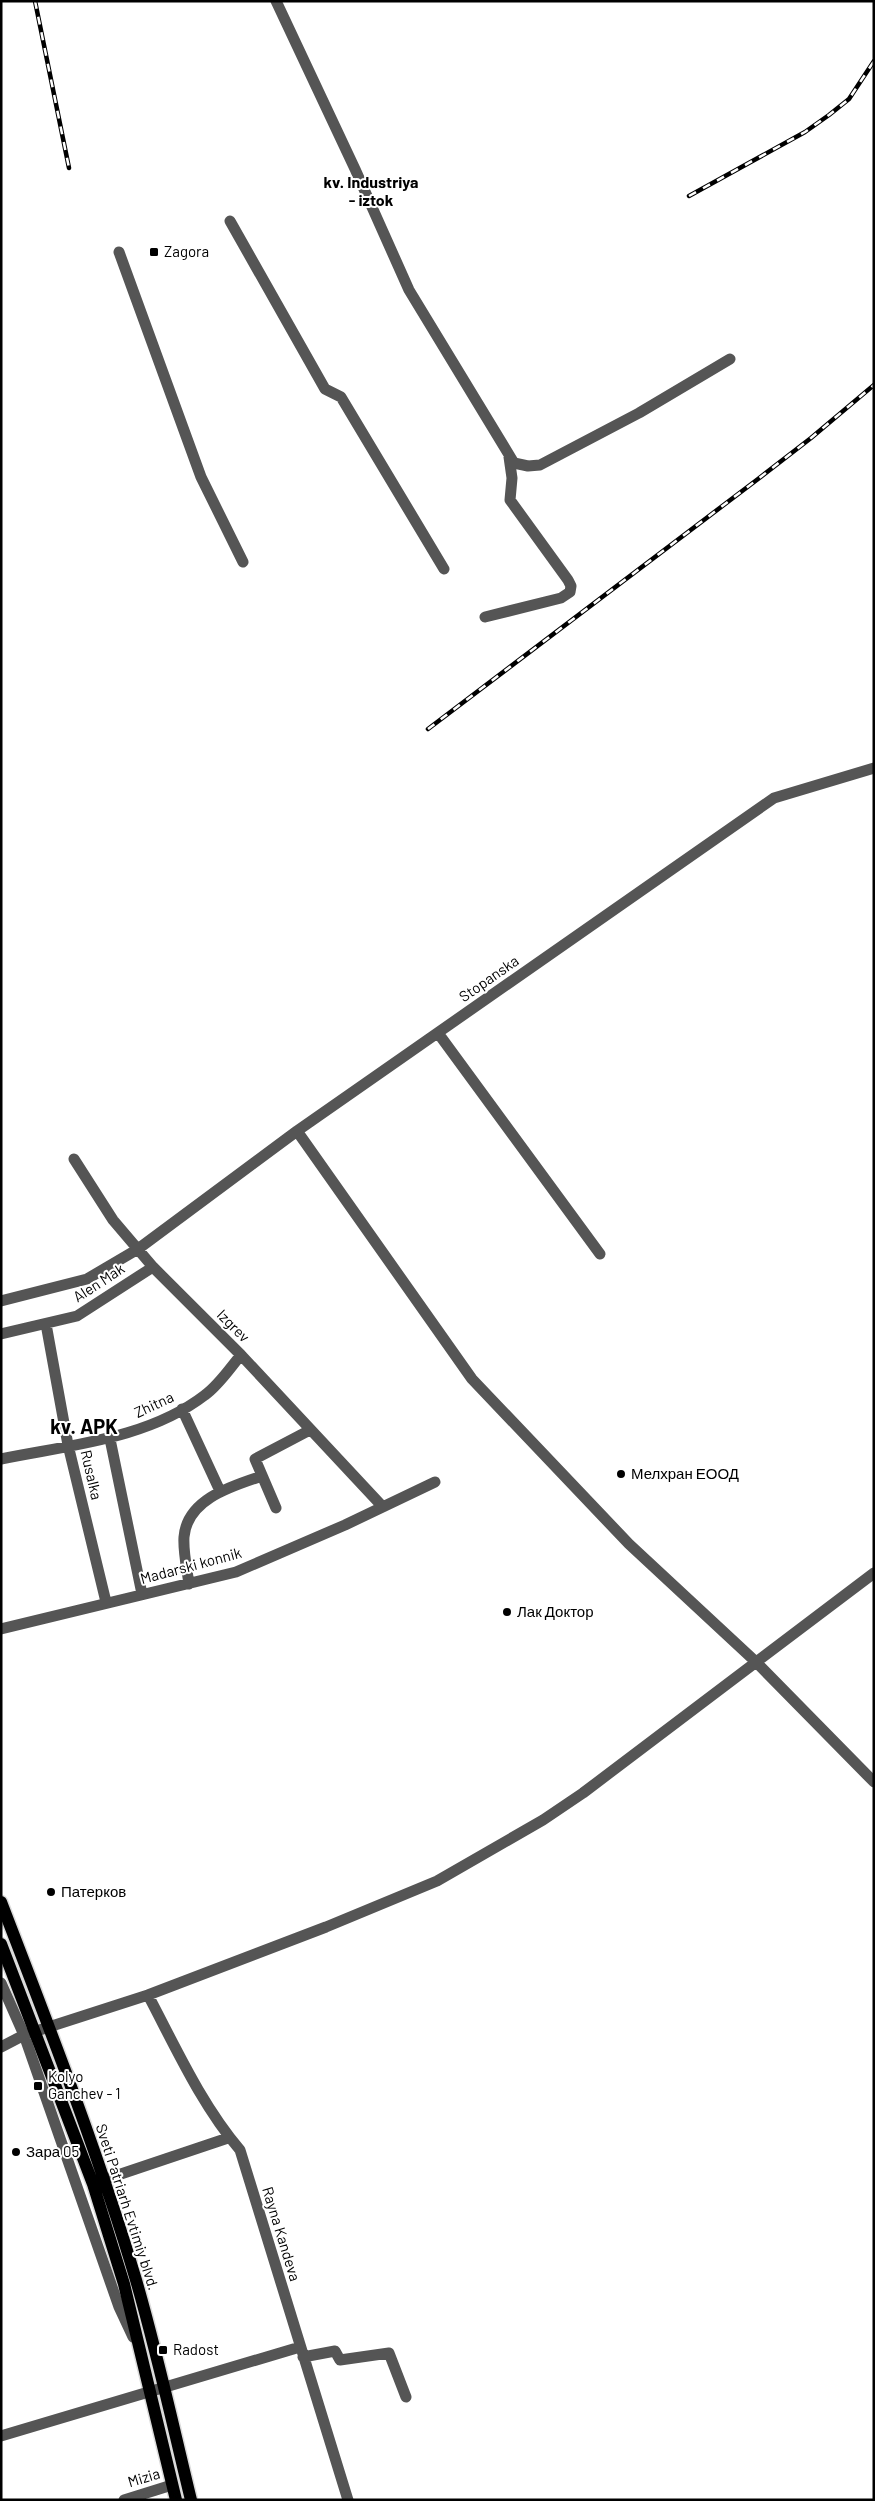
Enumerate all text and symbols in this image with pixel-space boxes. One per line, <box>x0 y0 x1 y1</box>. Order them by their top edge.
district label: kv. Industriya - iztok <box>324 172 418 209</box>
place label: Zagora <box>164 242 209 260</box>
marker: Zagora <box>148 246 160 258</box>
street label: Stopanska <box>455 951 522 1005</box>
street label: Alen Mak <box>69 1259 128 1305</box>
street label: Izgrev <box>214 1305 254 1345</box>
street label: Zhitna <box>131 1387 176 1421</box>
district label: kv. APK <box>50 1414 118 1438</box>
street label: Rusalka <box>78 1448 106 1501</box>
place label: Мелхран ЕООД <box>631 1464 739 1482</box>
marker: Мелхран ЕООД <box>615 1468 627 1480</box>
street label: Madarski konnik <box>138 1543 244 1587</box>
place label: Лак Доктор <box>517 1602 594 1620</box>
marker: Лак Доктор <box>501 1606 513 1618</box>
place label: Патерков <box>61 1882 126 1900</box>
marker: Патерков <box>45 1886 57 1898</box>
place label: Kolyo Ganchev - 1 <box>48 2067 121 2102</box>
marker: Kolyo Ganchev - 1 <box>32 2080 44 2092</box>
street label: Sveti Patriarh Evtimiy blvd. <box>93 2121 163 2292</box>
place label: Зара 05 <box>26 2142 79 2160</box>
marker: Зара 05 <box>10 2146 22 2158</box>
street label: Rayna Kandeva <box>259 2184 305 2283</box>
place label: Radost <box>173 2340 219 2358</box>
marker: Radost <box>157 2344 169 2356</box>
street label: Mizia <box>125 2464 162 2490</box>

